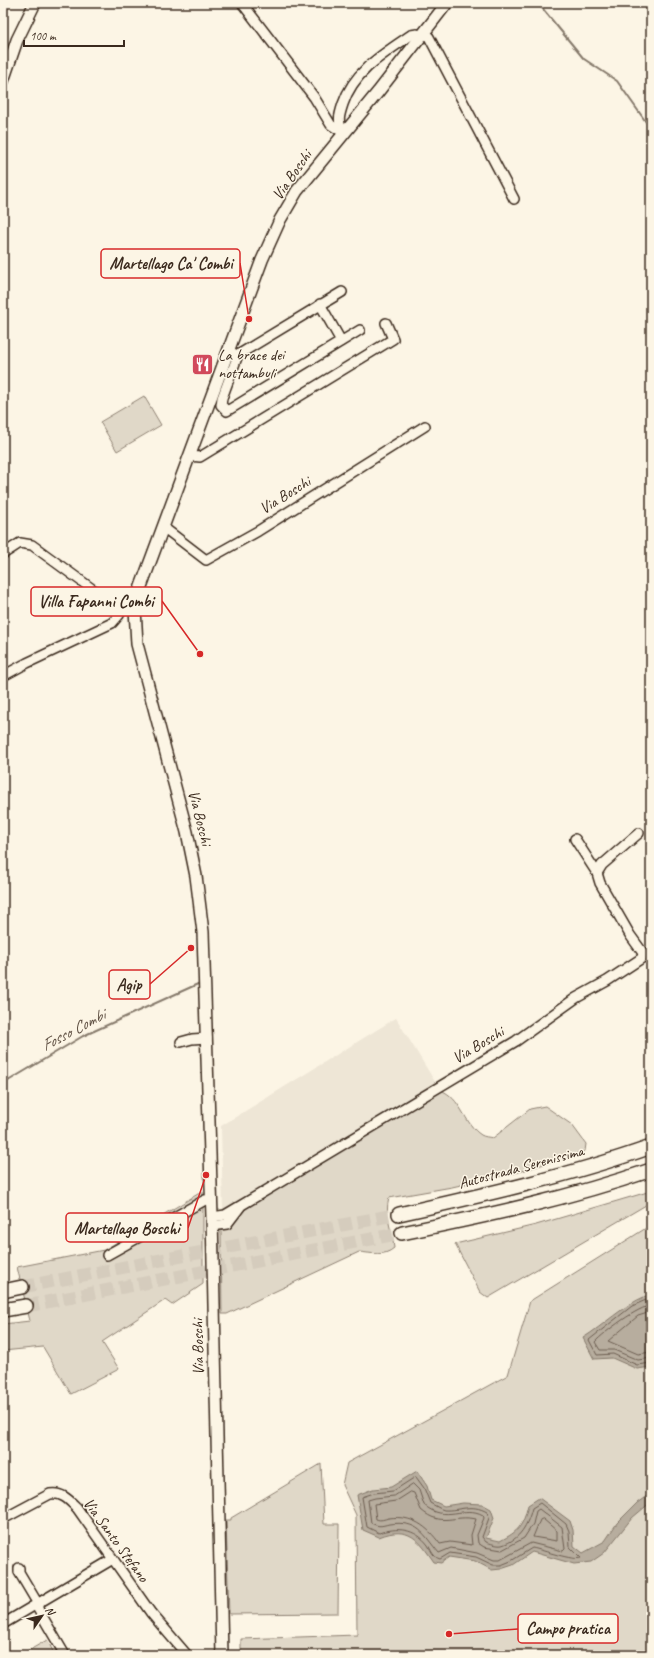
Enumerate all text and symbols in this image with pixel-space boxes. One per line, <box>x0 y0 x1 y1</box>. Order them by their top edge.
scale bar <box>24 22 124 48</box>
text: 100 m <box>30 28 57 44</box>
street label: Via Boschi <box>268 145 317 204</box>
callout: Martellago Ca' Combi <box>101 249 240 278</box>
text: Martellago Ca' Combi <box>109 253 235 274</box>
place label: La brace dei nottambuli <box>218 345 286 383</box>
restaurant icon: La brace dei nottambuli <box>190 351 216 377</box>
street label: Via Boschi <box>256 471 316 518</box>
callout: Villa Fapanni Combi <box>31 587 162 616</box>
text: Villa Fapanni Combi <box>38 591 156 612</box>
street label: Via Boschi <box>183 788 217 850</box>
callout: Agip <box>109 970 150 999</box>
text: Agip <box>117 974 143 995</box>
water label: Fosso Combi <box>37 1002 113 1056</box>
street label: Via Boschi <box>449 1021 509 1068</box>
street label: Autostrada Serenissima <box>456 1140 587 1193</box>
callout: Martellago Boschi <box>66 1213 188 1242</box>
text: Martellago Boschi <box>74 1218 182 1239</box>
street label: Via Boschi <box>187 1317 208 1375</box>
street label: Via Santo Stefano <box>79 1494 154 1587</box>
north arrow <box>22 1596 62 1636</box>
text: N <box>43 1604 59 1619</box>
callout: Campo pratica <box>518 1614 618 1643</box>
text: Campo pratica <box>526 1618 612 1639</box>

